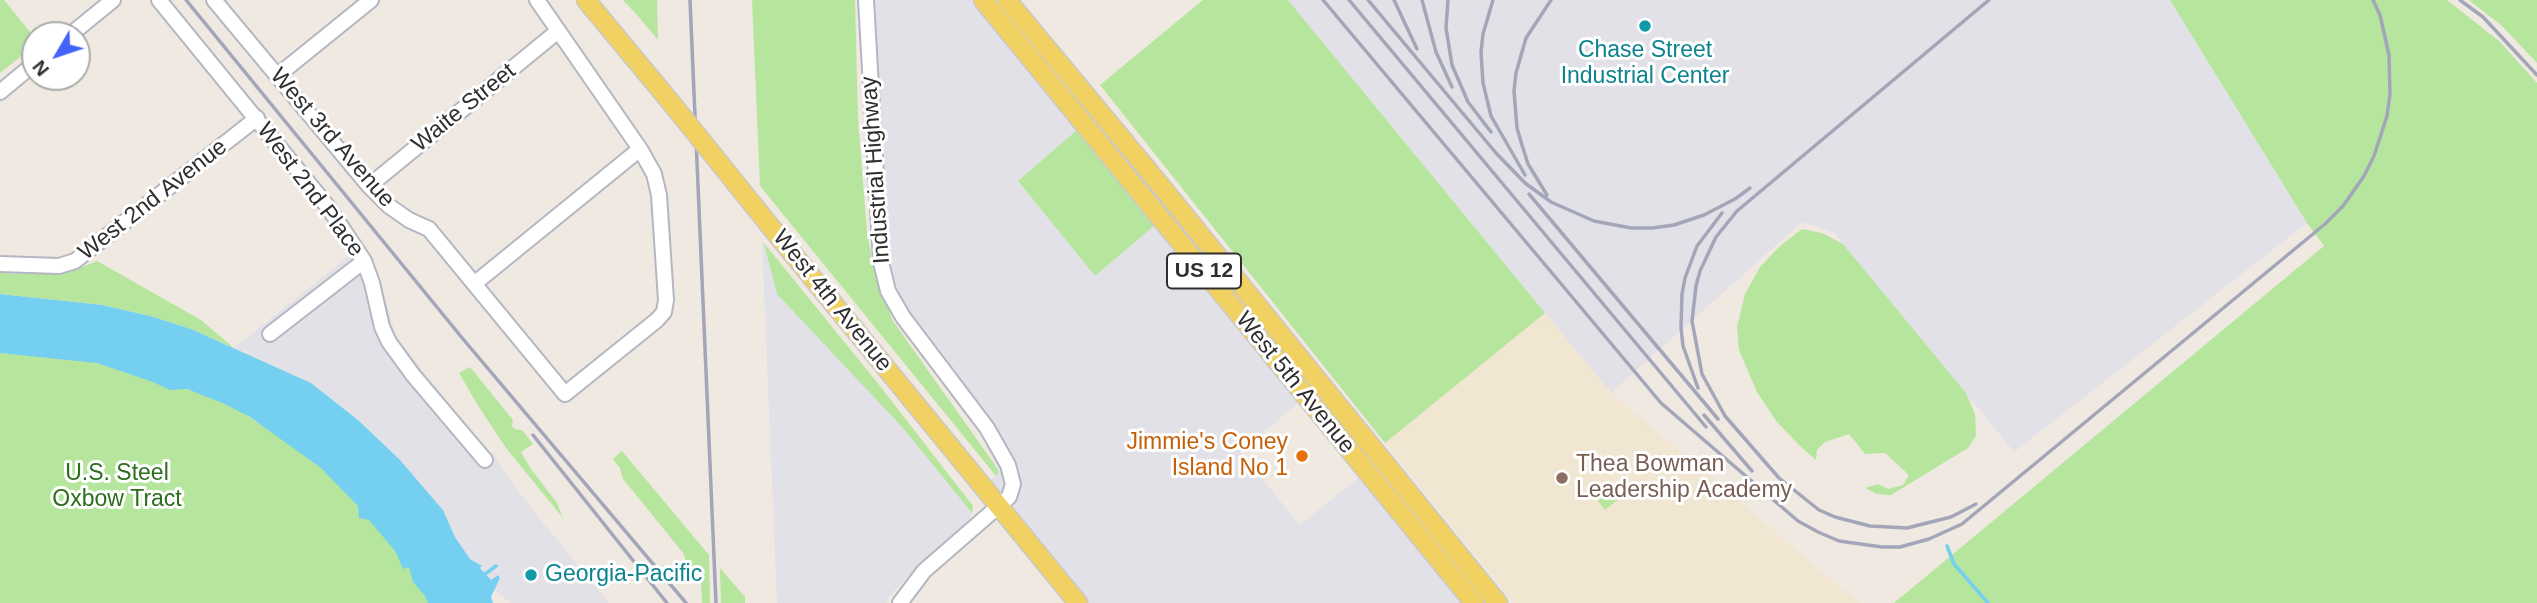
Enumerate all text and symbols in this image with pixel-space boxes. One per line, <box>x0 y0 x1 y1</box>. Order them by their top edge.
marker: Chase Street Industrial Center <box>1637 18 1653 34</box>
north arrow <box>21 21 91 91</box>
place label: Chase Street Industrial Center <box>1561 37 1729 91</box>
text: N <box>28 56 53 80</box>
street label: Waite Street <box>406 58 522 158</box>
street label: West 3rd Avenue <box>264 63 400 213</box>
street label: Industrial Highway <box>856 75 896 265</box>
street label: West 2nd Place <box>251 118 369 262</box>
street label: West 2nd Avenue <box>73 133 233 267</box>
street label: West 4th Avenue <box>766 225 898 377</box>
road number: US 12 <box>1167 254 1241 288</box>
street label: West 5th Avenue <box>1229 307 1361 459</box>
place label: Jimmie's Coney Island No 1 <box>1126 429 1288 483</box>
marker: Jimmie's Coney Island No 1 <box>1294 448 1310 464</box>
place label: Thea Bowman Leadership Academy <box>1576 451 1792 505</box>
park label: U.S. Steel Oxbow Tract <box>52 460 182 514</box>
marker: Thea Bowman Leadership Academy <box>1554 470 1570 486</box>
place label: Georgia-Pacific <box>545 561 702 589</box>
marker: Georgia-Pacific <box>523 567 539 583</box>

